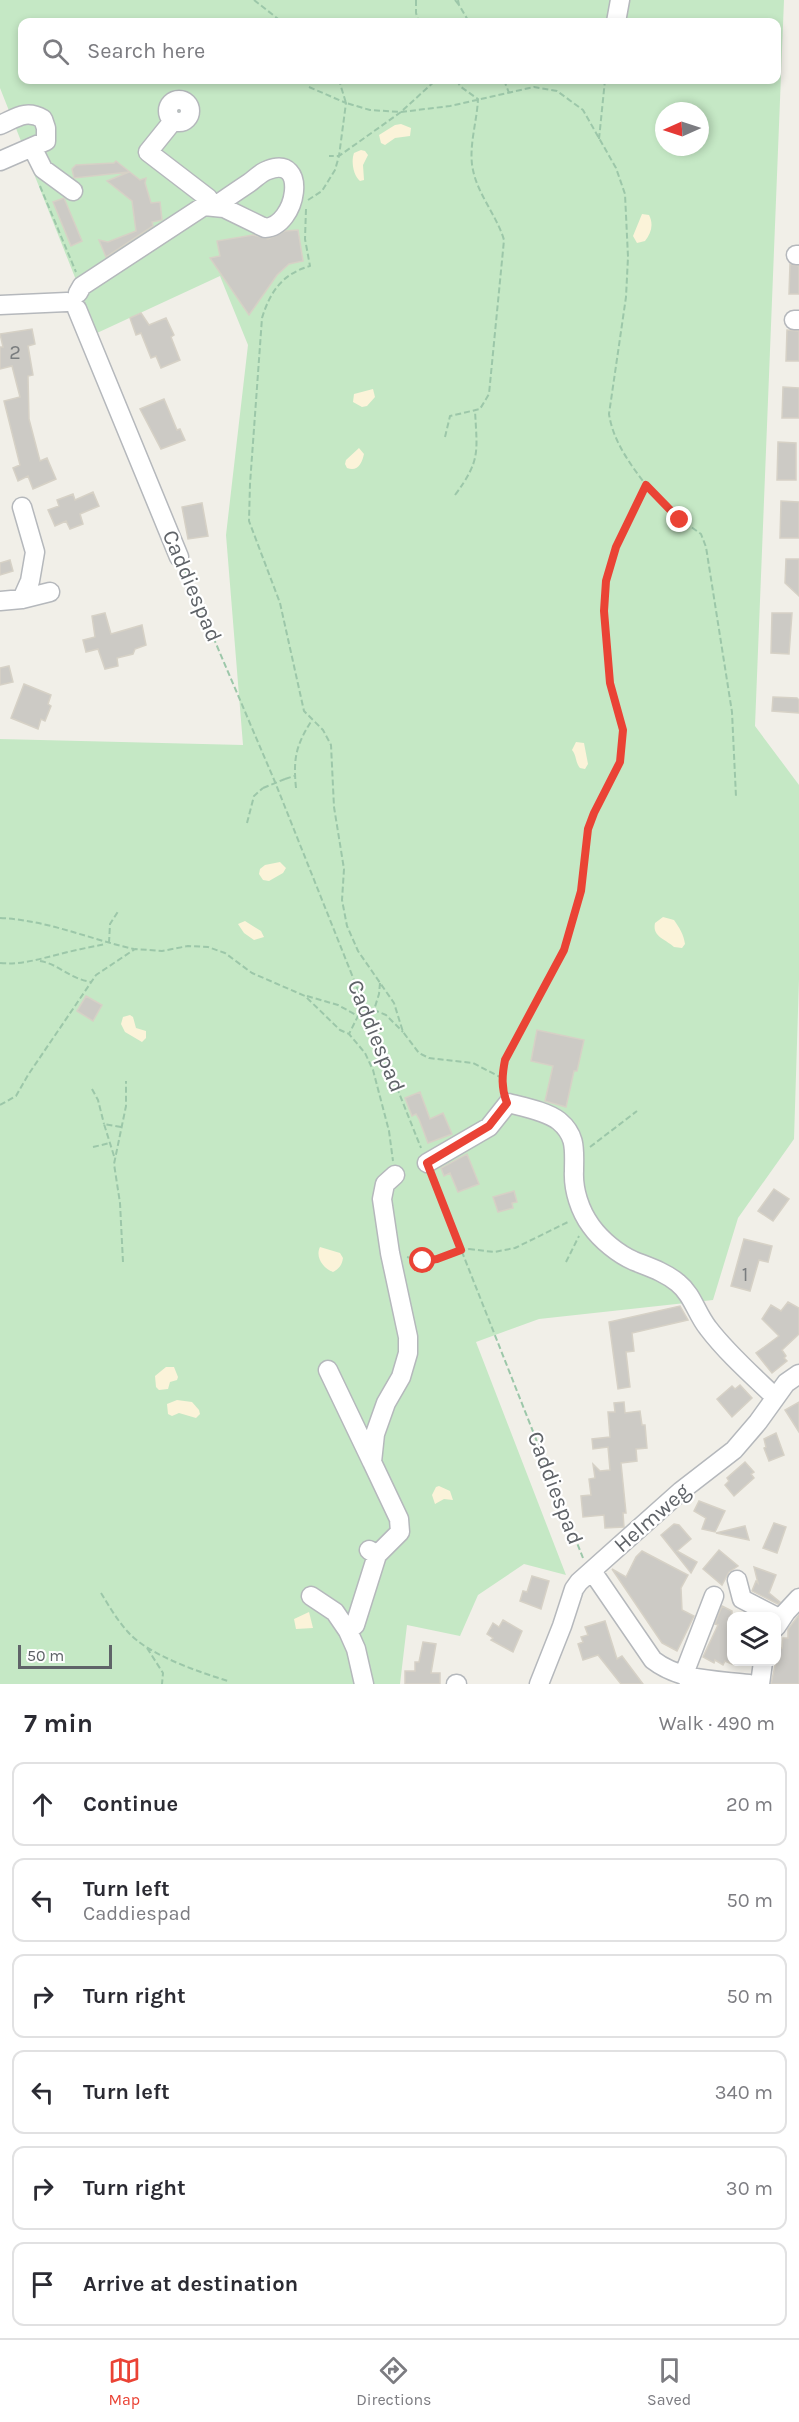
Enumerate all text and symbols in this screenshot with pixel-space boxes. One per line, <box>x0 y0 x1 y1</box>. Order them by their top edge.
search box <box>18 18 781 84</box>
icon: search <box>39 35 72 68</box>
text: Search here <box>87 38 205 64</box>
north arrow <box>655 102 709 156</box>
house number: 2 <box>9 341 21 364</box>
route end <box>666 506 692 532</box>
street label: Caddiespad <box>157 526 227 646</box>
street label: Caddiespad <box>342 976 410 1096</box>
route start <box>409 1247 435 1273</box>
house number: 1 <box>742 1263 748 1286</box>
street label: Caddiespad <box>522 1428 588 1548</box>
street label: Helmweg <box>609 1478 696 1558</box>
map controls <box>727 1612 781 1666</box>
button: layers <box>727 1612 781 1666</box>
scale bar <box>18 1642 112 1670</box>
text: 50 m <box>27 1646 64 1665</box>
text: 7 min <box>24 1708 93 1739</box>
text: Walk · 490 m <box>659 1712 775 1735</box>
icon: ahead <box>26 1788 59 1821</box>
text: Continue <box>83 1791 178 1817</box>
text: 20 m <box>726 1793 773 1816</box>
text: Turn left <box>83 1876 170 1902</box>
icon: left <box>26 1884 59 1917</box>
text: 50 m <box>726 1889 773 1912</box>
text: Caddiespad <box>83 1902 191 1925</box>
icon: right <box>26 1980 59 2013</box>
text: Turn right <box>83 1983 186 2009</box>
text: 50 m <box>726 1985 773 2008</box>
icon: left <box>26 2076 59 2109</box>
text: Turn left <box>83 2079 170 2105</box>
text: 340 m <box>715 2081 773 2104</box>
icon: right <box>26 2172 59 2205</box>
text: Turn right <box>83 2175 186 2201</box>
text: 30 m <box>726 2177 773 2200</box>
icon: arrive <box>26 2268 59 2301</box>
text: Arrive at destination <box>83 2271 298 2297</box>
tab: Map <box>108 2354 141 2409</box>
tab: Directions <box>356 2354 431 2409</box>
tab: Saved <box>647 2354 691 2409</box>

